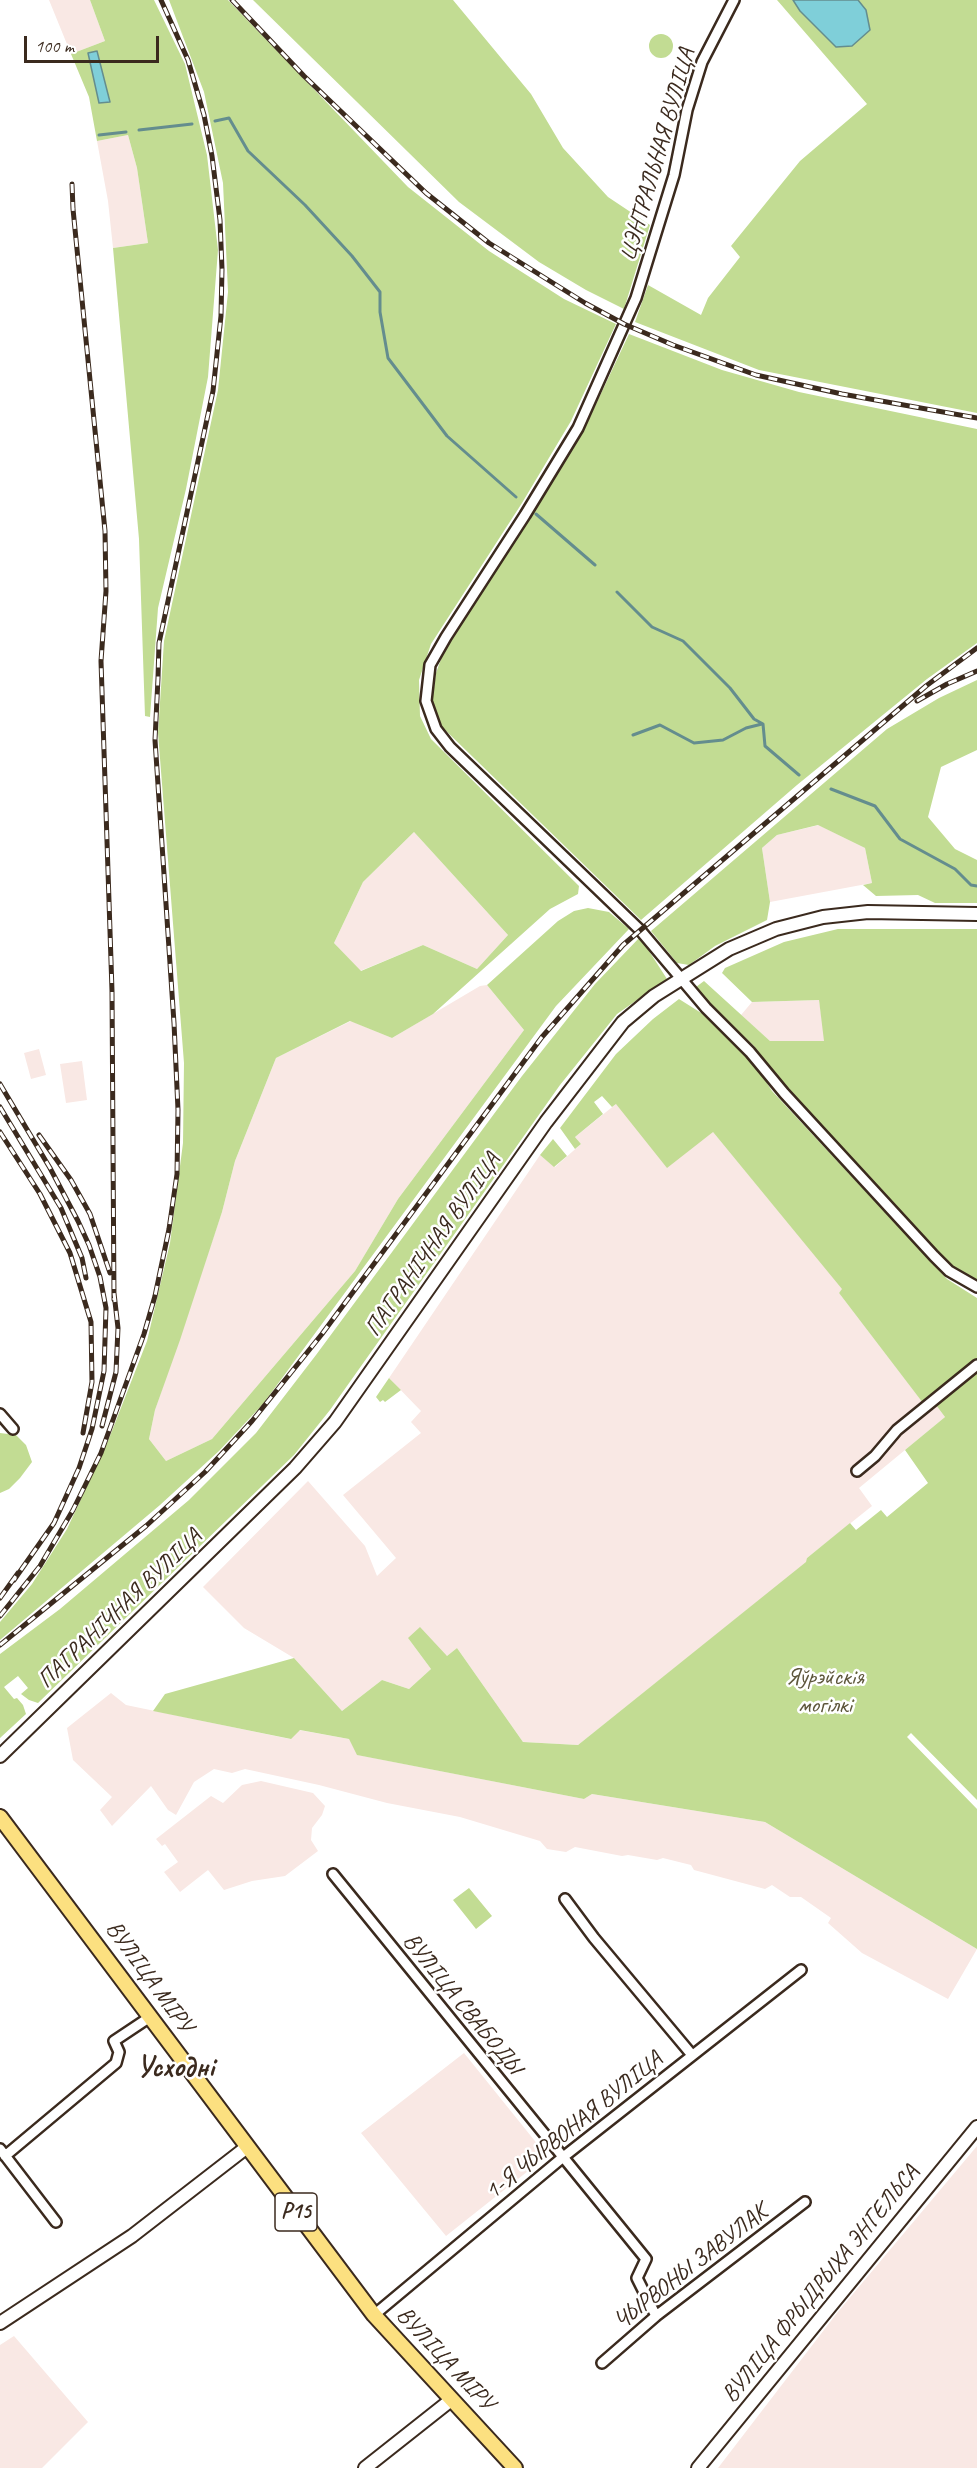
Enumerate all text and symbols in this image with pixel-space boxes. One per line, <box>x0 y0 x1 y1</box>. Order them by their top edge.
scale bar <box>27 24 162 62</box>
text: 100 m <box>35 35 74 57</box>
street label: ЦЭНТРАЛЬНАЯ ВУЛІЦА <box>614 45 702 265</box>
street label: ПАГРАНІЧНАЯ ВУЛІЦА <box>359 1148 507 1342</box>
street label: ПАГРАНІЧНАЯ ВУЛІЦА <box>32 1523 208 1695</box>
park label: Яўрэйскія могілкі <box>786 1664 864 1720</box>
street label: ВУЛІЦА МІРУ <box>99 1915 199 2039</box>
street label: ВУЛІЦА СВАБОДЫ <box>396 1927 528 2081</box>
street label: 1-Я ЧЫРВОНАЯ ВУЛІЦА <box>479 2046 669 2206</box>
district label: Усходні <box>136 2050 214 2086</box>
street label: ВУЛІЦА ФРЫДРЫХА ЭНГЕЛЬСА <box>716 2159 926 2409</box>
road number: Р15 <box>275 2193 317 2231</box>
street label: ЧЫРВОНЫ ЗАВУЛАК <box>609 2198 773 2336</box>
street label: ВУЛІЦА МІРУ <box>390 2301 500 2417</box>

